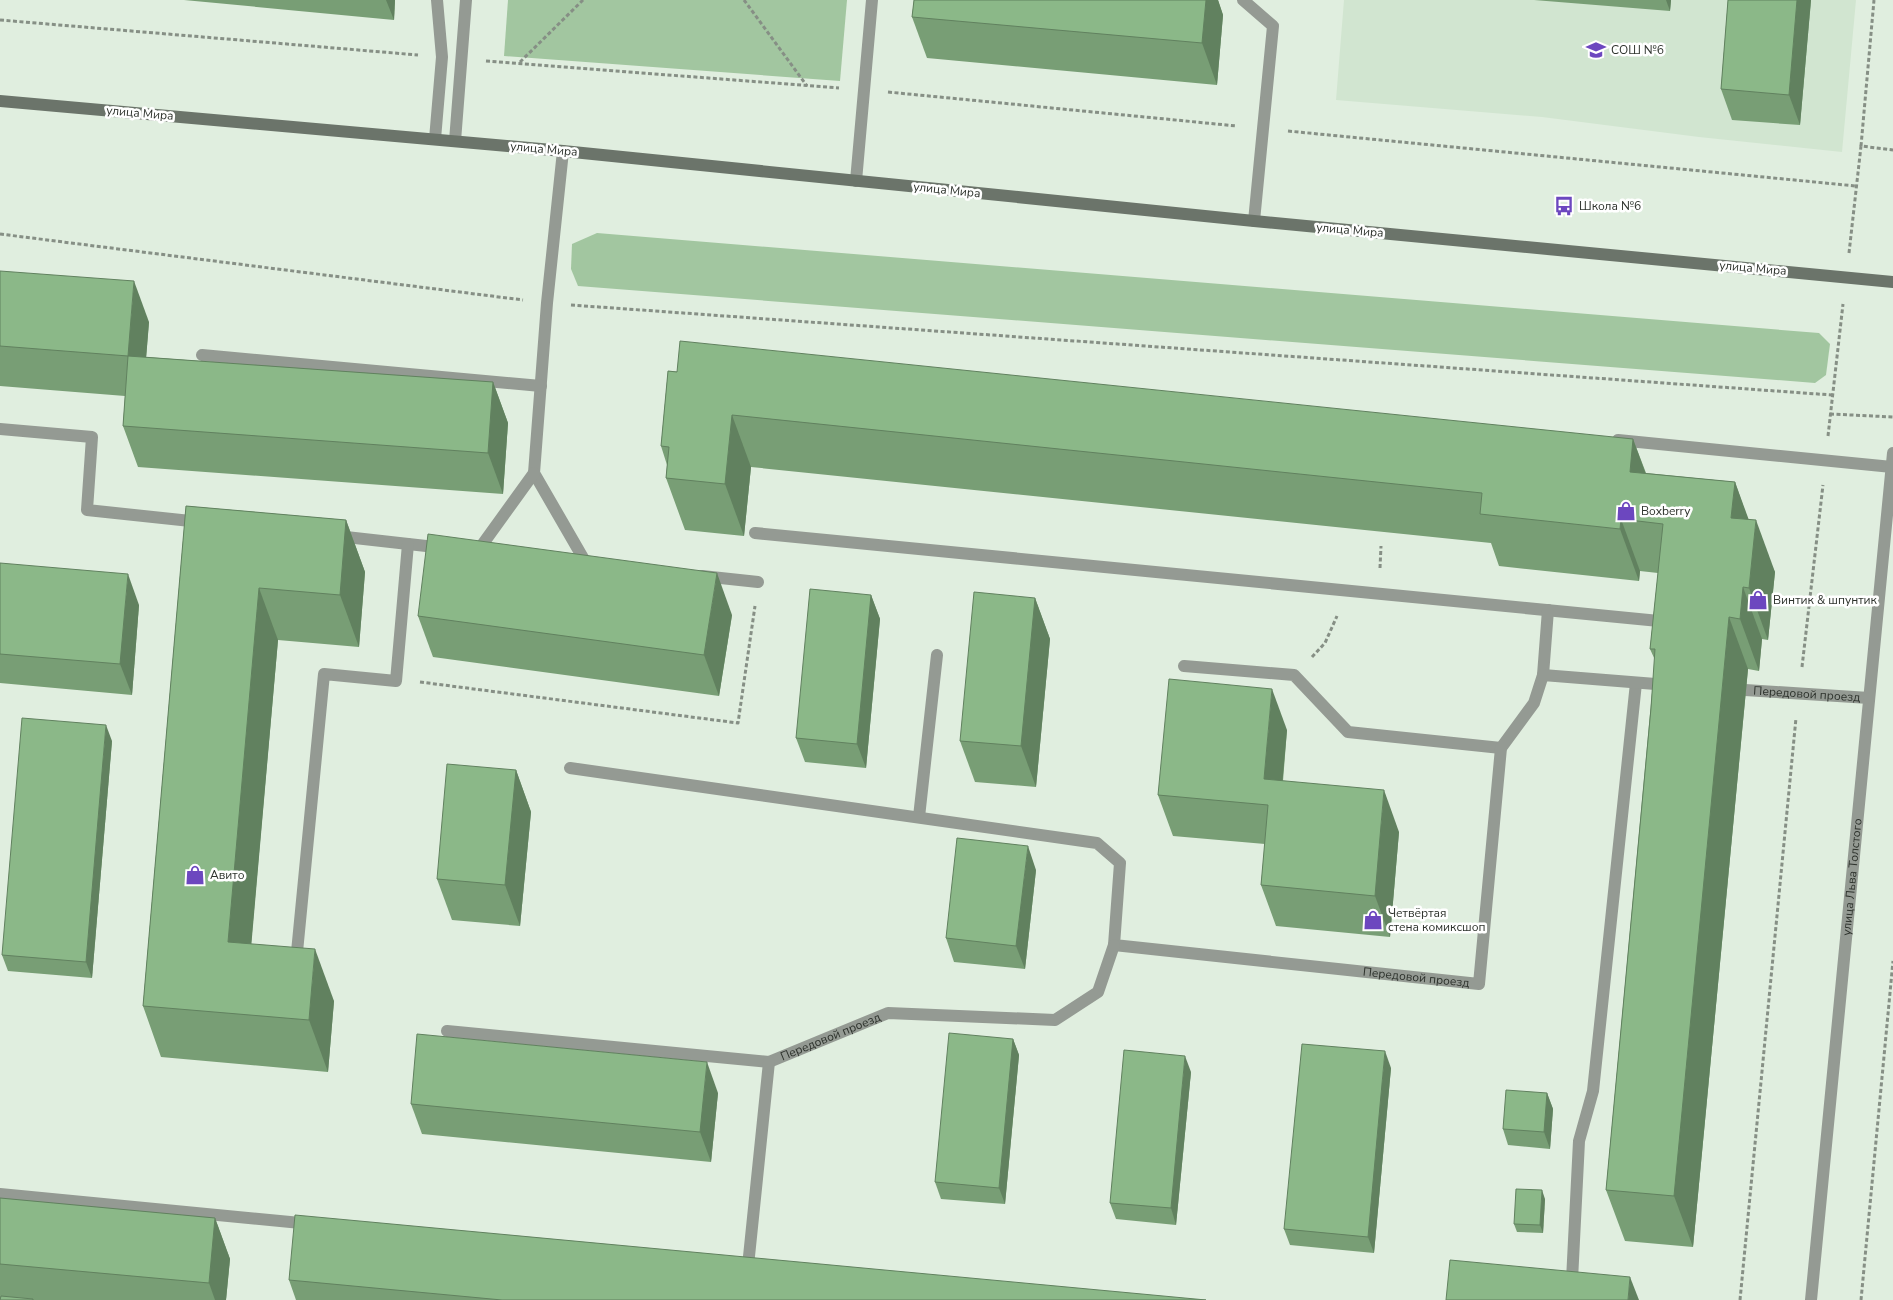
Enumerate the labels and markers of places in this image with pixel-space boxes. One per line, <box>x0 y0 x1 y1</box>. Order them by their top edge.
school or university icon: СОШ №6 <box>1585 39 1607 61</box>
place label: СОШ №6 <box>1611 42 1664 58</box>
bus stop icon: Школа №6 <box>1553 195 1575 217</box>
place label: Школа №6 <box>1579 198 1641 214</box>
shop icon: Boxberry <box>1615 500 1637 522</box>
place label: Boxberry <box>1641 503 1691 519</box>
shop icon: Винтик & шпунтик <box>1747 589 1769 611</box>
place label: Винтик & шпунтик <box>1773 592 1878 608</box>
shop icon: Авито <box>184 864 206 886</box>
place label: Авито <box>210 867 245 883</box>
place label: Четвёртая стена комиксшоп <box>1388 905 1485 935</box>
shop icon: Четвёртая стена комиксшоп <box>1362 909 1384 931</box>

